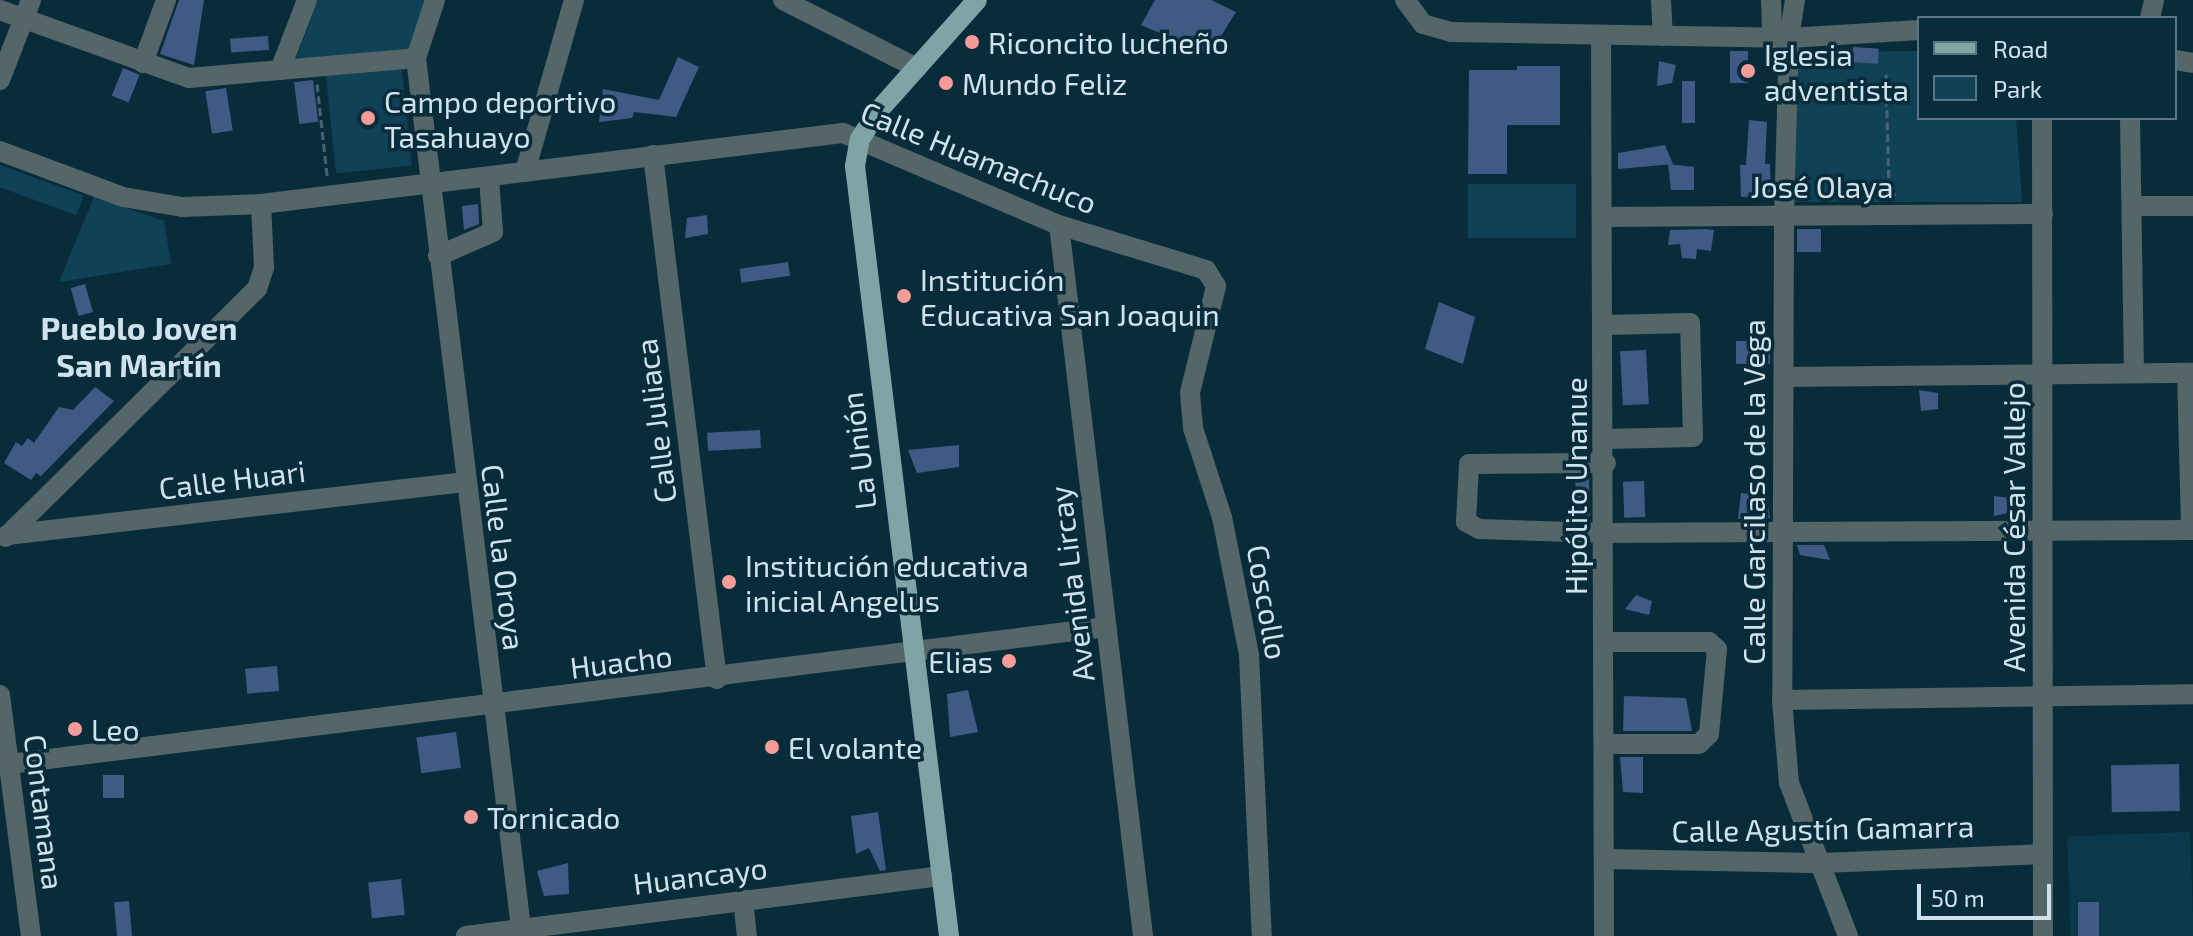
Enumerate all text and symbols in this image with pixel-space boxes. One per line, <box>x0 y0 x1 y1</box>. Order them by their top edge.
legend <box>1917 16 2177 120</box>
place label: Riconcito lucheño <box>988 24 1229 60</box>
marker: Riconcito lucheño <box>963 33 981 51</box>
text: Road <box>1993 34 2048 63</box>
place label: Iglesia adventista <box>1764 36 1909 106</box>
marker: Iglesia adventista <box>1739 62 1757 80</box>
place label: Mundo Feliz <box>962 65 1127 101</box>
marker: Mundo Feliz <box>937 74 955 92</box>
text: Park <box>1993 74 2042 103</box>
place label: Campo deportivo Tasahuayo <box>384 83 616 154</box>
street label: Calle Huamachuco <box>856 93 1102 221</box>
marker: Campo deportivo Tasahuayo <box>359 109 377 127</box>
street label: José Olaya <box>1751 168 1893 204</box>
place label: Institución Educativa San Joaquin <box>920 261 1220 332</box>
marker: Institución Educativa San Joaquin <box>895 287 913 305</box>
district label: Pueblo Joven San Martín <box>40 309 238 384</box>
street label: Calle Garcilaso de la Vega <box>1735 319 1771 665</box>
street label: Calle Juliaca <box>627 337 683 505</box>
street label: Hipólito Unanue <box>1557 377 1593 595</box>
street label: Avenida César Vallejo <box>1995 381 2031 673</box>
street label: La Unión <box>833 390 883 512</box>
street label: Calle Huari <box>157 452 307 506</box>
street label: Calle la Oroya <box>475 462 533 652</box>
street label: Avenida Lircay <box>1041 484 1101 684</box>
street label: Coscollo <box>1240 542 1296 662</box>
place label: Institución educativa inicial Angelus <box>745 547 1029 618</box>
marker: Institución educativa inicial Angelus <box>720 573 738 591</box>
street label: Huacho <box>568 637 674 685</box>
place label: Elias <box>928 643 993 679</box>
marker: Elias <box>1000 652 1018 670</box>
place label: Leo <box>91 711 140 747</box>
marker: Leo <box>66 720 84 738</box>
place label: El volante <box>788 729 924 765</box>
street label: Contamana <box>18 732 72 892</box>
marker: El volante <box>763 738 781 756</box>
place label: Tornicado <box>487 799 620 835</box>
street label: Calle Agustín Gamarra <box>1671 807 1975 849</box>
marker: Tornicado <box>462 808 480 826</box>
street label: Huancayo <box>631 849 769 901</box>
scale bar <box>1921 868 2055 918</box>
text: 50 m <box>1931 883 1985 912</box>

